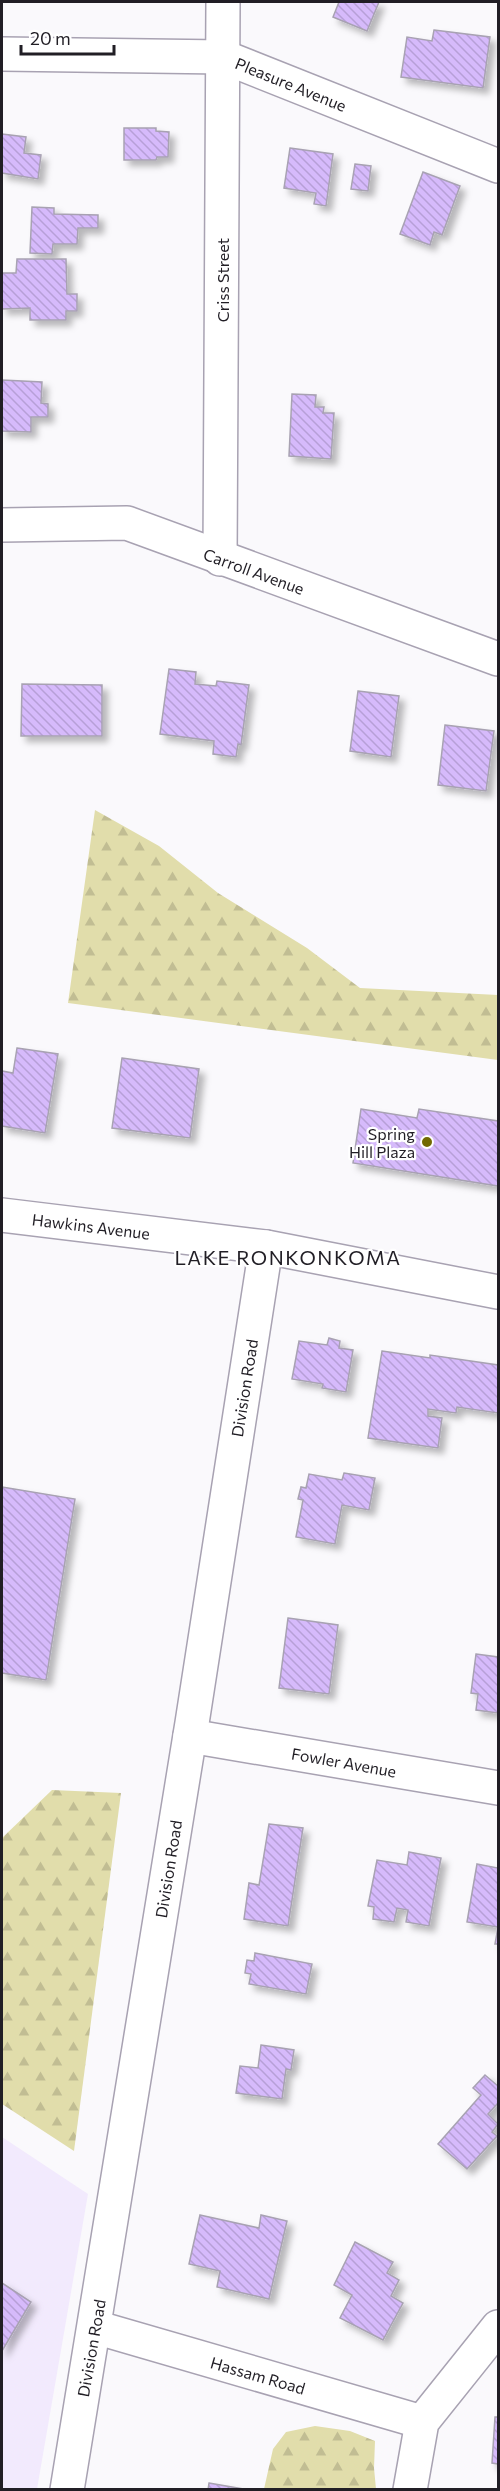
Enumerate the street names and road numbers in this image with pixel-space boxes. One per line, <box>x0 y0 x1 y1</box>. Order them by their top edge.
street label: Pleasure Avenue <box>233 53 349 115</box>
street label: Criss Street <box>213 237 232 322</box>
street label: Carroll Avenue <box>201 544 307 598</box>
street label: Hawkins Avenue <box>31 1209 151 1243</box>
street label: Division Road <box>227 1338 261 1438</box>
street label: Fowler Avenue <box>290 1743 398 1781</box>
street label: Division Road <box>151 1819 185 1919</box>
street label: Division Road <box>73 2298 109 2398</box>
street label: Hassam Road <box>208 2352 308 2398</box>

